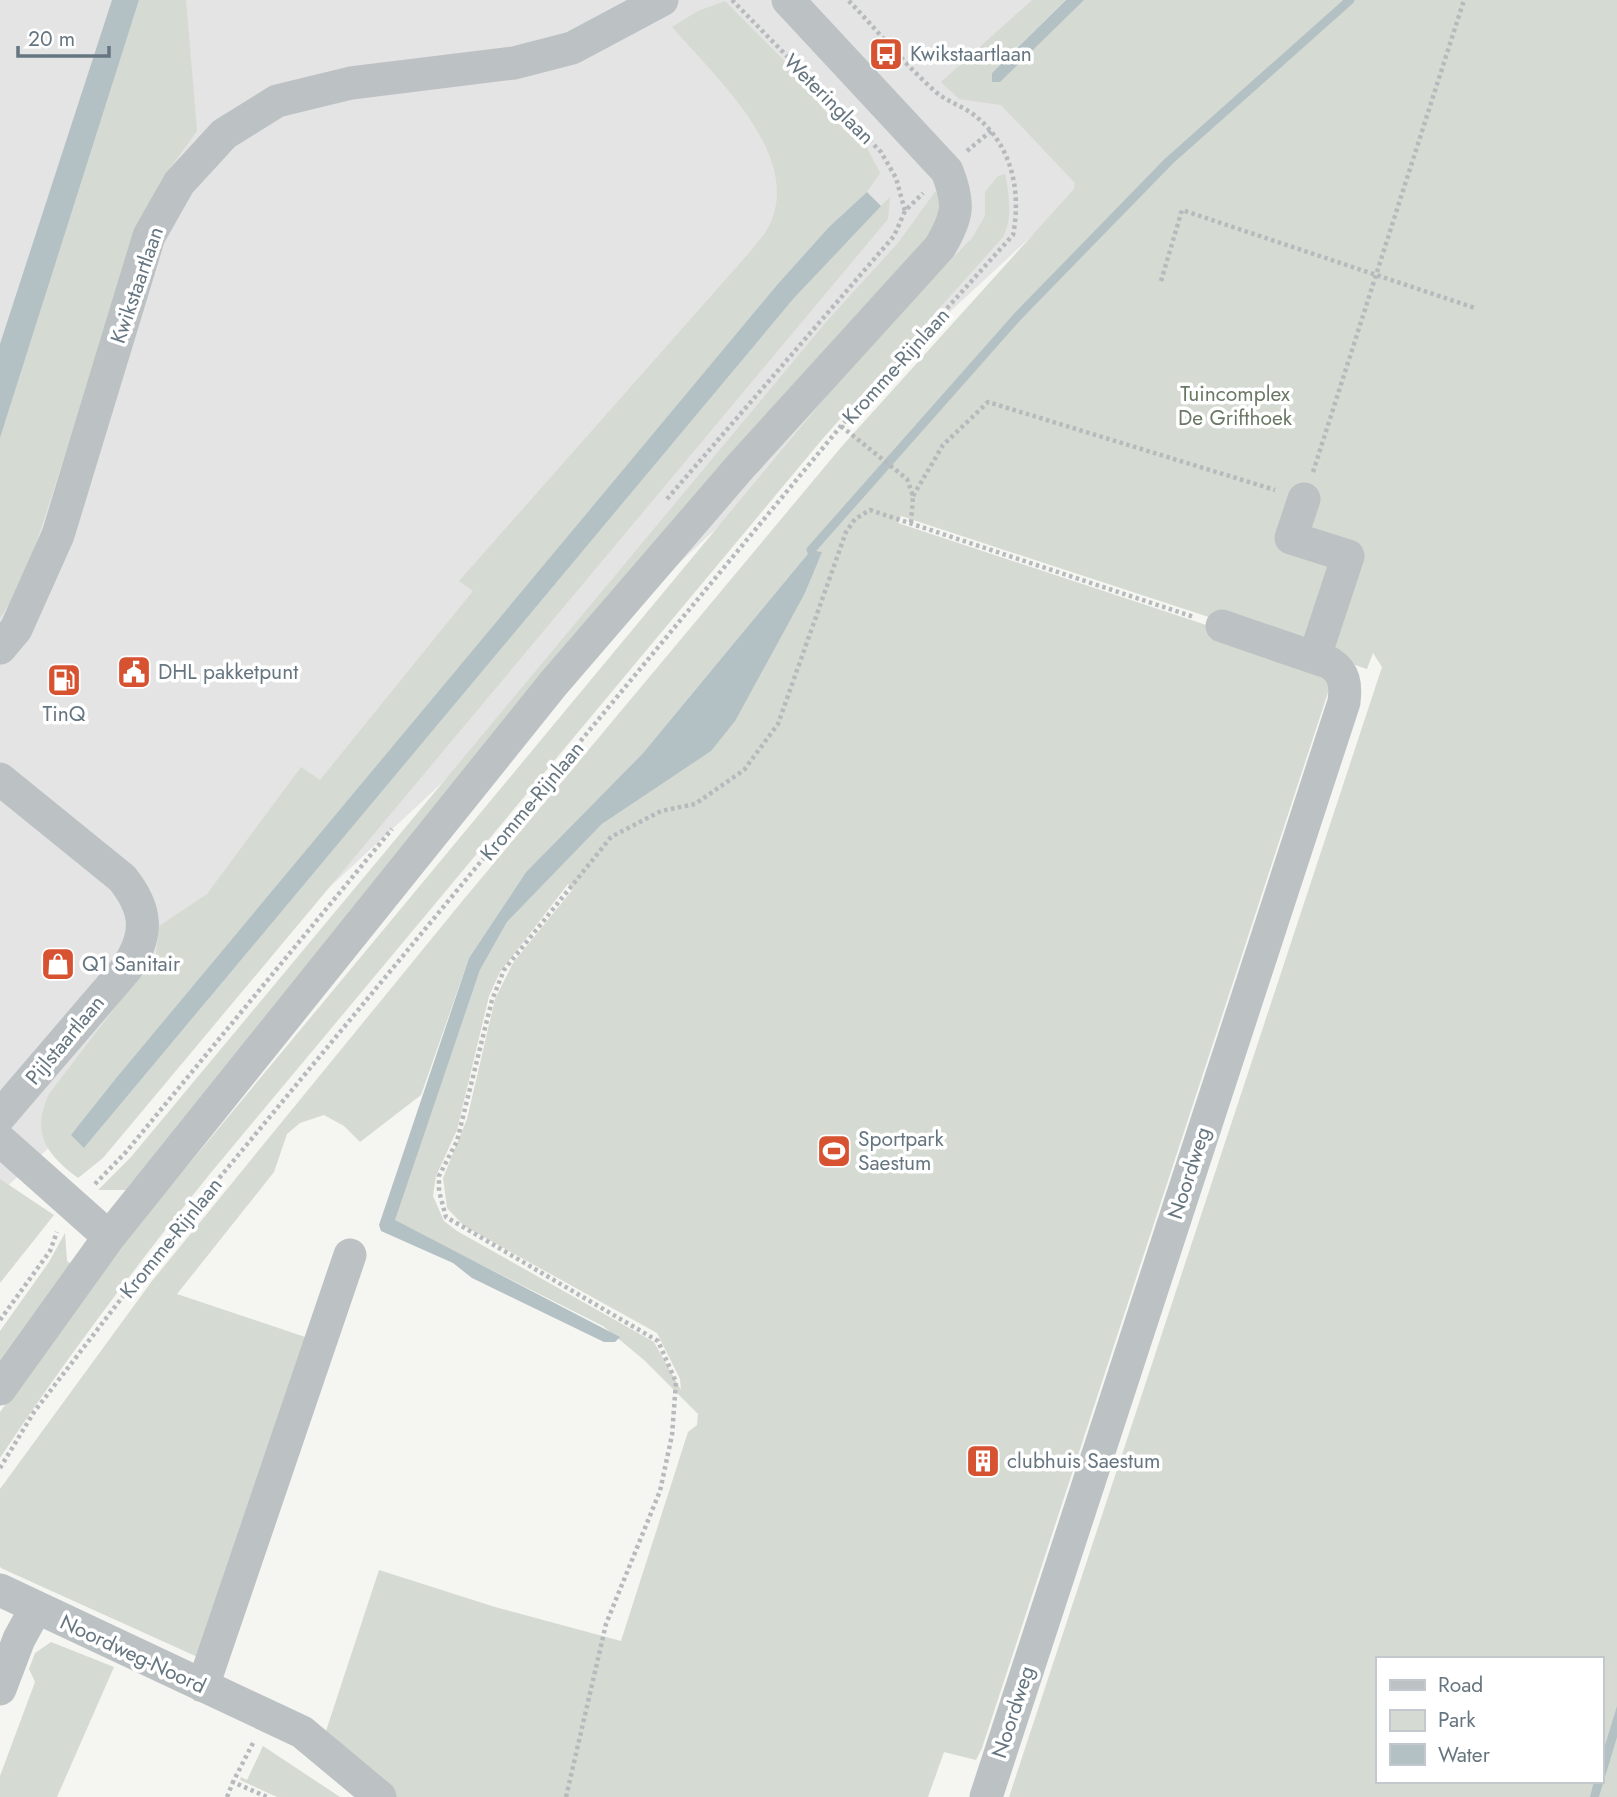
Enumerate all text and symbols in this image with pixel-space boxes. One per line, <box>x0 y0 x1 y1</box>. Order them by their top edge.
scale bar <box>18 14 108 58</box>
text: 20 m <box>28 24 75 54</box>
bus stop icon: Kwikstaartlaan <box>867 35 905 73</box>
place label: Kwikstaartlaan <box>910 39 1032 69</box>
street label: Weteringlaan <box>777 47 881 151</box>
street label: Kwikstaartlaan <box>103 223 171 347</box>
street label: Kromme-Rijnlaan <box>835 301 957 431</box>
park label: Tuincomplex De Grifthoek <box>1178 379 1293 433</box>
public building icon: DHL pakketpunt <box>115 653 153 691</box>
place label: DHL pakketpunt <box>158 657 298 687</box>
fuel station icon: TinQ <box>45 661 83 699</box>
place label: TinQ <box>43 699 86 729</box>
street label: Kromme-Rijnlaan <box>473 735 591 867</box>
shop icon: Q1 Sanitair <box>39 945 77 983</box>
place label: Q1 Sanitair <box>82 949 181 979</box>
street label: Pijlstaartlaan <box>18 989 112 1091</box>
street label: Noordweg <box>1160 1123 1218 1223</box>
place label: Sportpark Saestum <box>858 1124 944 1178</box>
sports icon: Sportpark Saestum <box>815 1132 853 1170</box>
street label: Kromme-Rijnlaan <box>113 1171 229 1305</box>
building icon: clubhuis Saestum <box>964 1442 1002 1480</box>
place label: clubhuis Saestum <box>1007 1446 1160 1476</box>
street label: Noordweg-Noord <box>55 1607 211 1701</box>
legend <box>1376 1657 1603 1783</box>
street label: Noordweg <box>984 1662 1042 1762</box>
text: Road <box>1438 1670 1483 1700</box>
text: Park <box>1438 1705 1476 1735</box>
text: Water <box>1438 1740 1491 1770</box>

